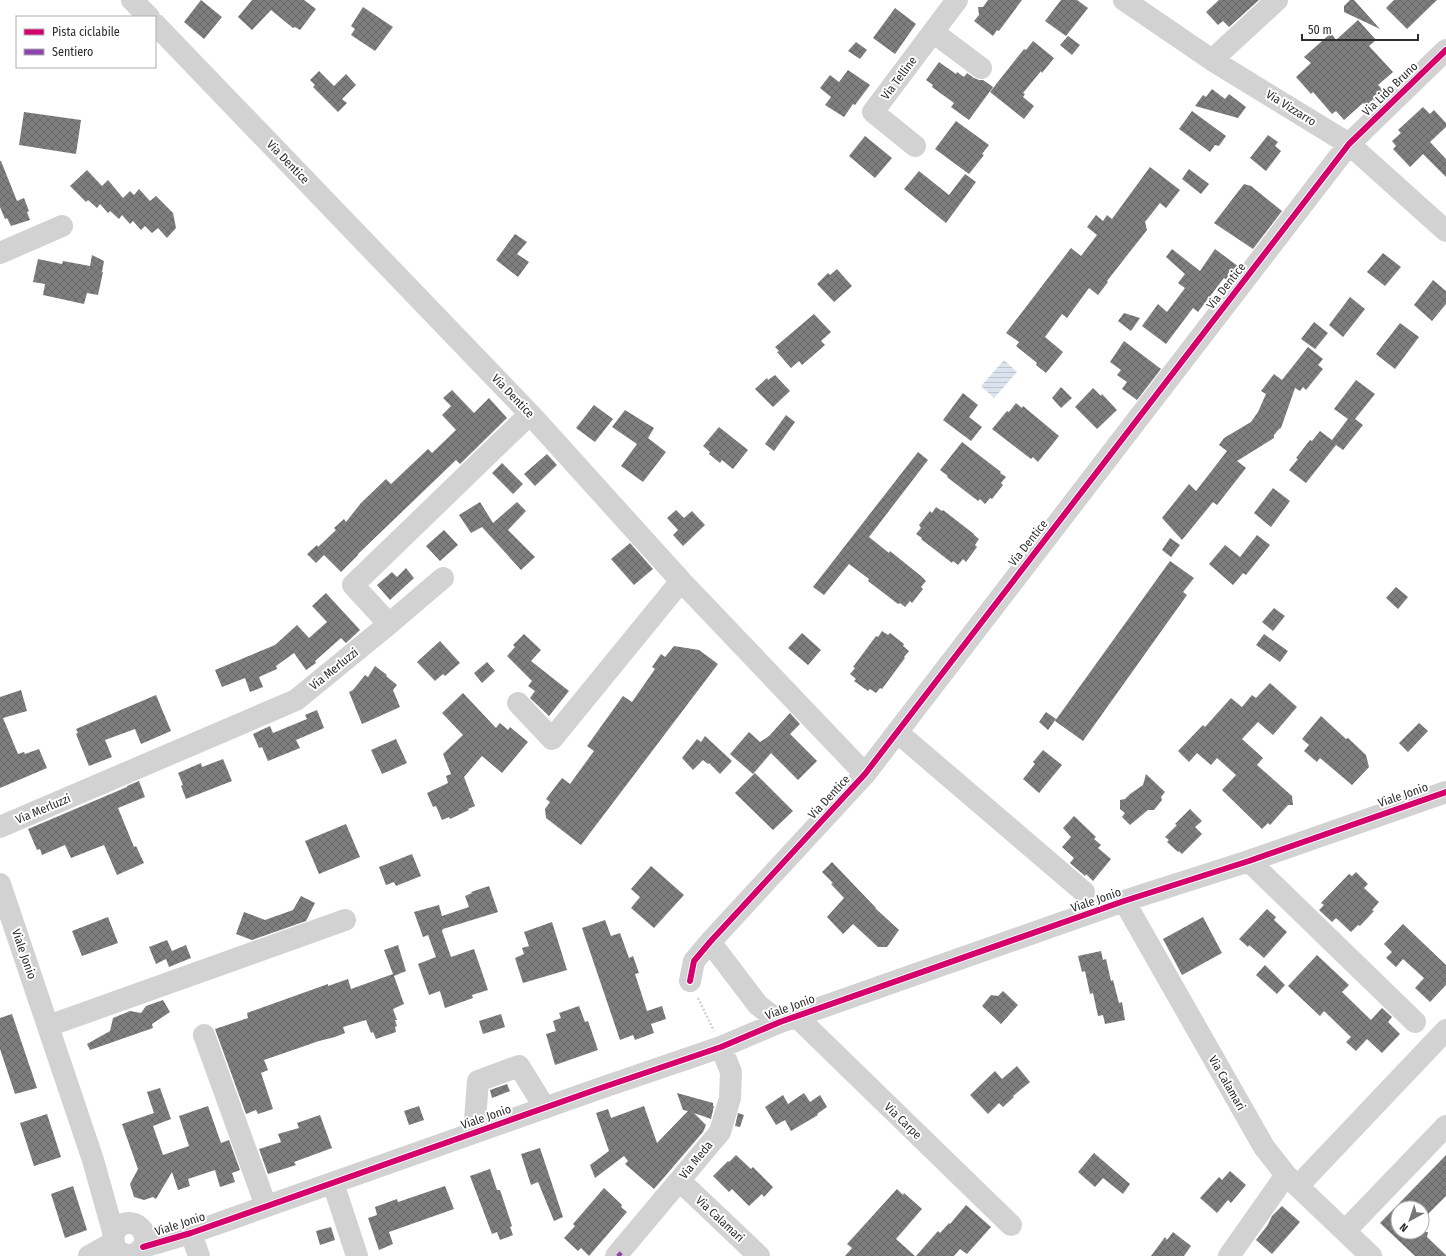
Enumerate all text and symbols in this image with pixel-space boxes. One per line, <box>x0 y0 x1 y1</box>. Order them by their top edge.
legend <box>16 16 156 68</box>
scale bar <box>1302 16 1418 42</box>
text: 50 m <box>1308 23 1332 37</box>
text: Pista ciclabile <box>52 25 120 39</box>
text: Sentiero <box>52 45 93 59</box>
street label: Via Telline <box>878 54 920 102</box>
street label: Via Lido Bruno <box>1359 59 1421 119</box>
street label: Via Vizzarro <box>1263 87 1319 129</box>
street label: Via Dentice <box>264 137 312 187</box>
street label: Via Dentice <box>1204 260 1248 312</box>
street label: Via Dentice <box>489 371 537 421</box>
street label: Via Dentice <box>1006 517 1050 569</box>
street label: Via Merluzzi <box>307 645 361 693</box>
street label: Via Dentice <box>805 772 853 822</box>
street label: Viale Jonio <box>1376 780 1430 810</box>
street label: Via Merluzzi <box>13 791 73 827</box>
street label: Viale Jonio <box>1069 885 1123 915</box>
street label: Viale Jonio <box>9 927 39 981</box>
street label: Viale Jonio <box>763 992 817 1022</box>
street label: Via Calamari <box>1206 1053 1248 1113</box>
street label: Via Carpe <box>882 1100 925 1142</box>
street label: Viale Jonio <box>459 1102 513 1132</box>
street label: Via Meda <box>677 1138 716 1182</box>
street label: Via Calamari <box>693 1193 747 1245</box>
north arrow <box>1390 1200 1430 1240</box>
street label: Viale Jonio <box>153 1209 207 1239</box>
text: N <box>1397 1220 1411 1234</box>

